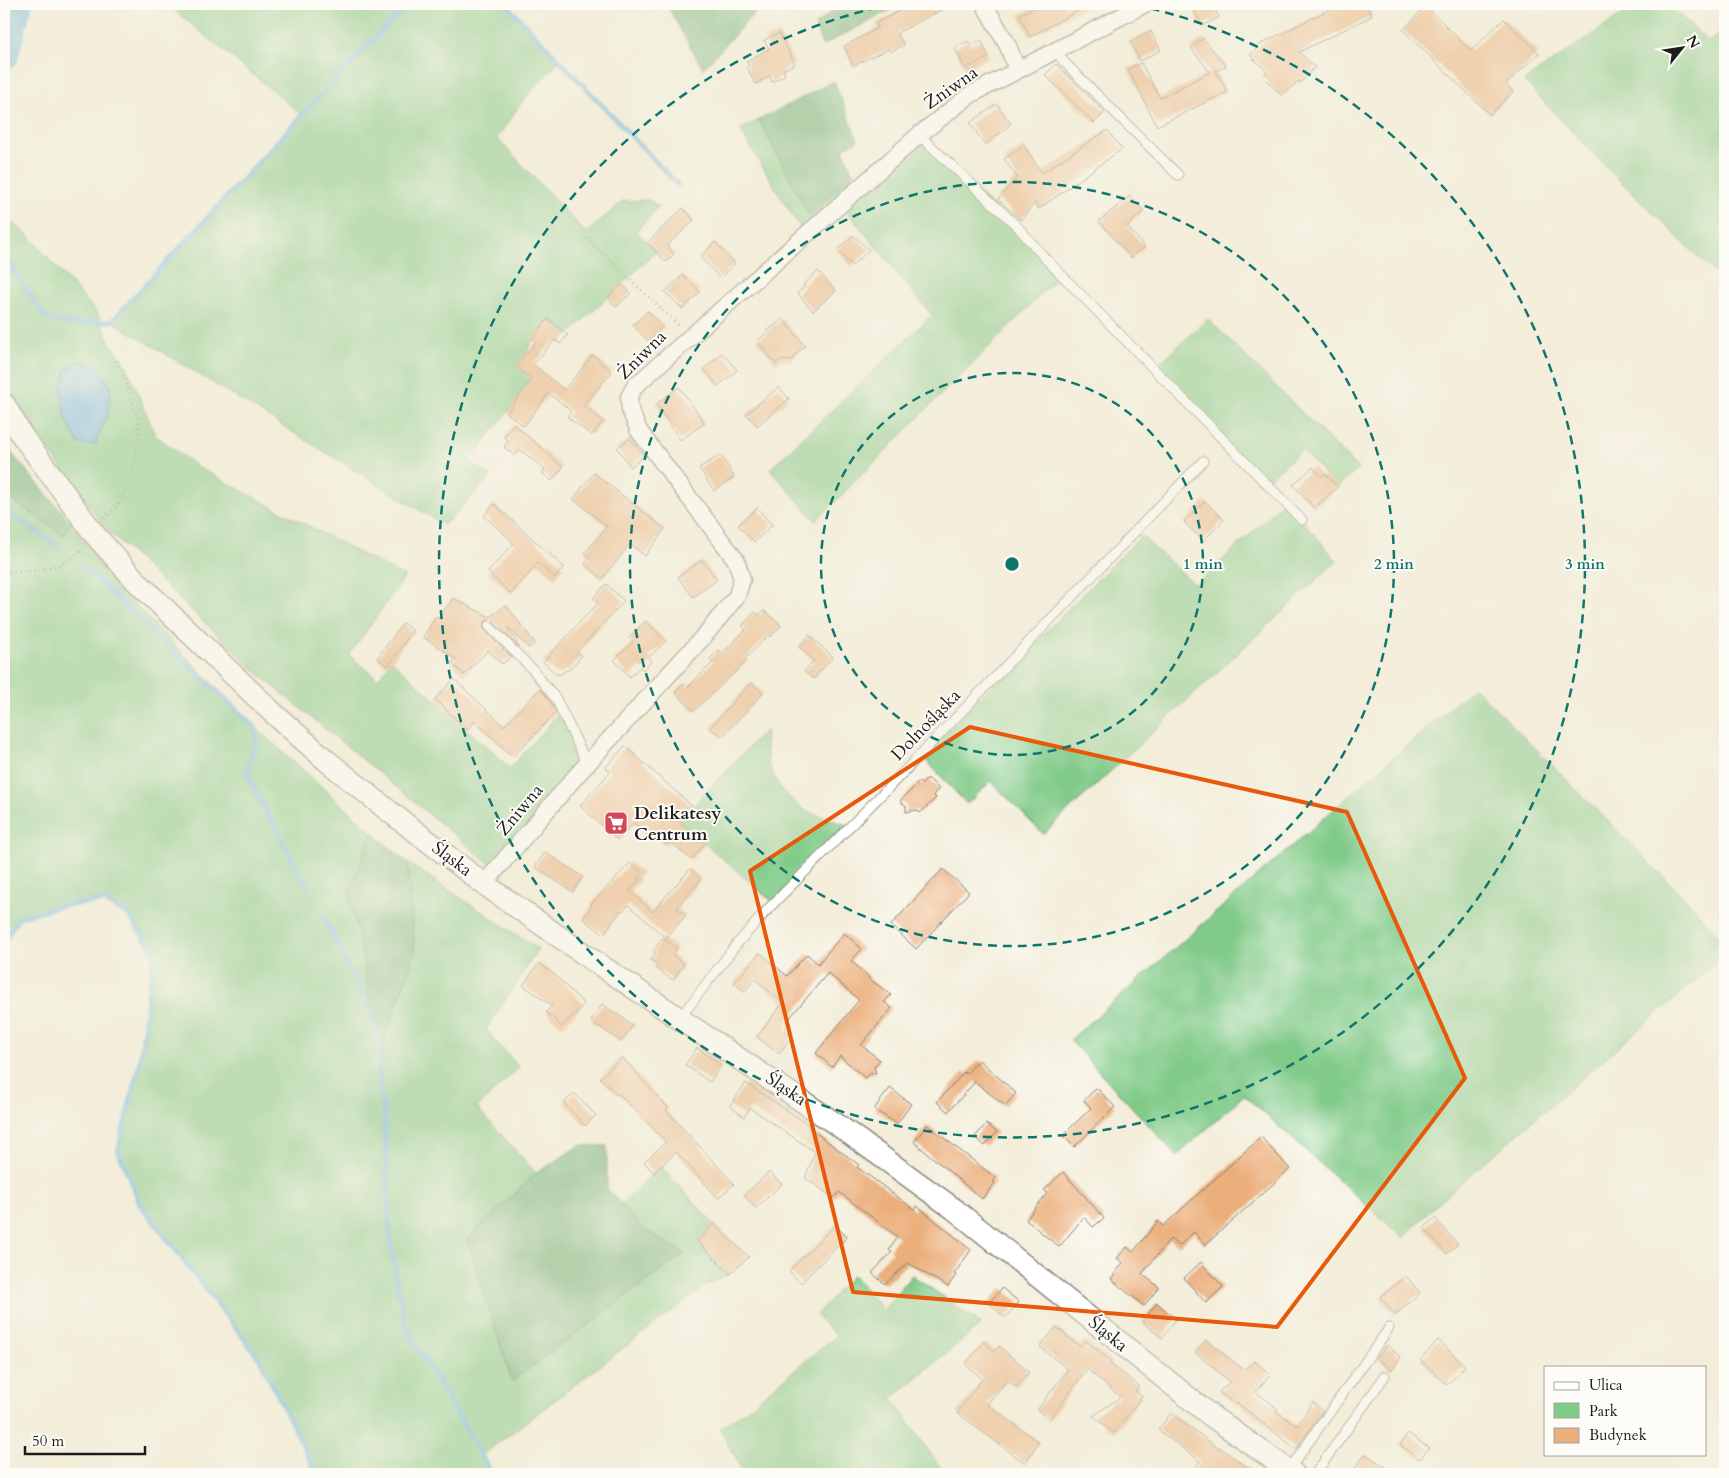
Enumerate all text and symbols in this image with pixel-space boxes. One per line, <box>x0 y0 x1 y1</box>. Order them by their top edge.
north arrow <box>1656 22 1706 72</box>
text: N <box>1682 32 1704 52</box>
street label: Żniwna <box>919 60 983 116</box>
street label: Żniwna <box>612 325 672 385</box>
text: 1 min <box>1183 554 1223 574</box>
text: 2 min <box>1374 554 1414 574</box>
text: 3 min <box>1565 554 1605 574</box>
centre of rings <box>1003 555 1021 573</box>
street label: Dolnośląska <box>886 684 967 766</box>
street label: Żniwna <box>491 779 549 841</box>
place label: Delikatesy Centrum <box>634 801 722 847</box>
supermarket icon: Delikatesy Centrum <box>603 810 629 836</box>
street label: Śląska <box>427 836 478 883</box>
street label: Śląska <box>760 1066 812 1112</box>
street label: Śląska <box>1083 1310 1133 1358</box>
legend <box>1544 1366 1706 1456</box>
text: Ulica <box>1589 1375 1623 1395</box>
text: Park <box>1589 1401 1618 1421</box>
scale bar <box>25 1423 145 1455</box>
text: Budynek <box>1589 1425 1647 1445</box>
text: 50 m <box>32 1431 64 1451</box>

